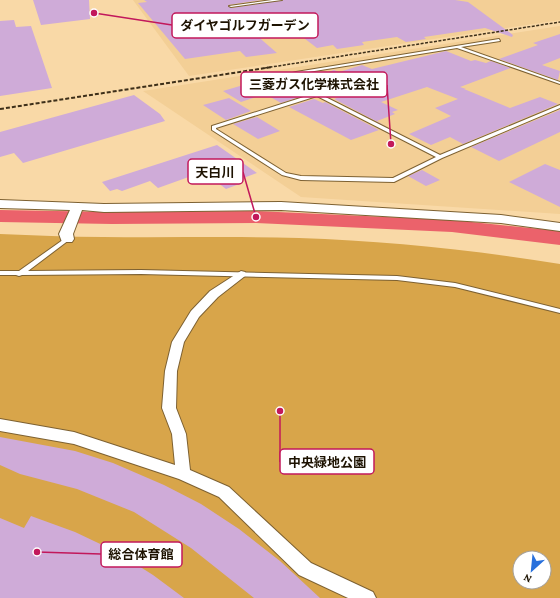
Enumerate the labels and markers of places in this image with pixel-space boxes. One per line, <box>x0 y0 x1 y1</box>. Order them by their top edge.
callout: ダイヤゴルフガーデン <box>172 13 318 38</box>
callout: 三菱ガス化学株式会社 <box>241 72 387 97</box>
callout: 天白川 <box>188 159 243 184</box>
callout: 中央緑地公園 <box>280 449 374 474</box>
callout: 総合体育館 <box>101 542 182 567</box>

